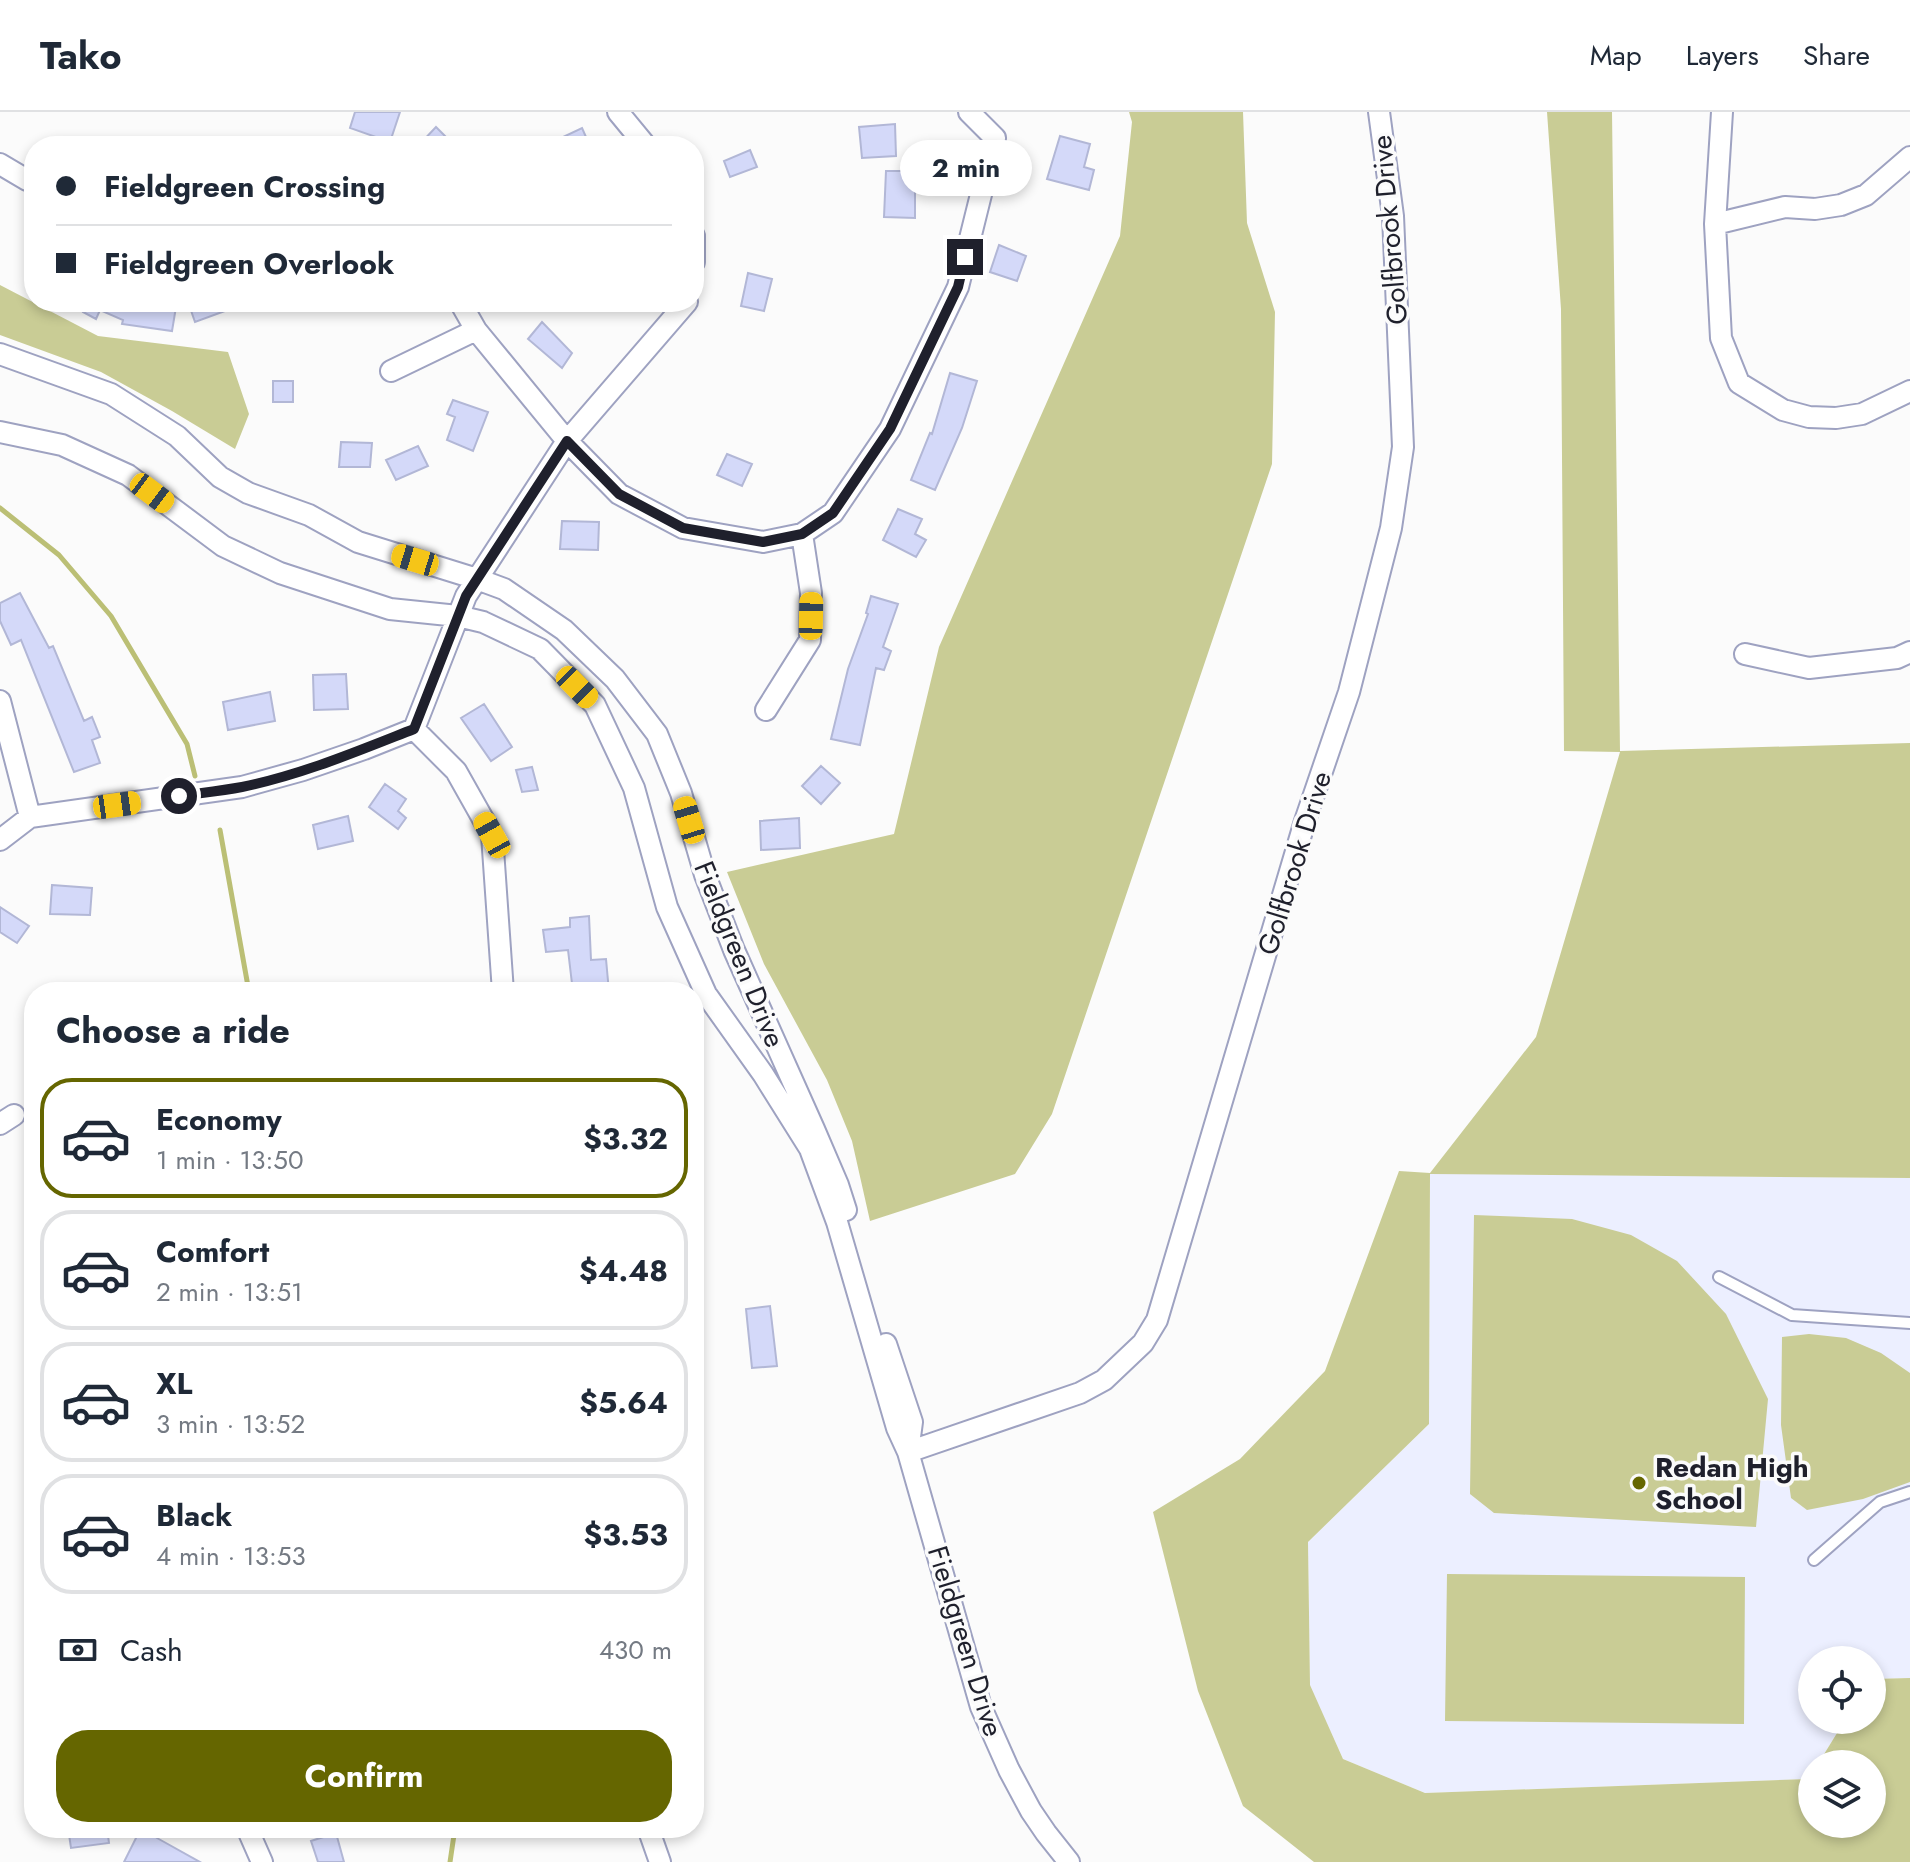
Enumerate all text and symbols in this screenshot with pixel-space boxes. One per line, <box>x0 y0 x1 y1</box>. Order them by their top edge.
text: Tako <box>40 28 122 83</box>
text: Map <box>1590 35 1642 76</box>
text: Layers <box>1686 35 1759 76</box>
text: Share <box>1803 35 1870 76</box>
street label: Golfbrook Drive <box>1361 133 1418 326</box>
callout: 2 min <box>899 141 1031 197</box>
text: 2 min <box>932 149 1000 187</box>
text: Fieldgreen Crossing <box>104 165 385 208</box>
route end <box>947 239 983 275</box>
text: Fieldgreen Overlook <box>104 242 394 285</box>
car <box>126 469 178 517</box>
car <box>389 542 441 578</box>
car <box>799 592 823 640</box>
car <box>552 662 602 712</box>
street label: Golfbrook Drive <box>1247 766 1342 960</box>
route start <box>161 778 197 814</box>
car <box>92 790 142 820</box>
car <box>671 794 707 846</box>
car <box>470 808 514 862</box>
street label: Fieldgreen Drive <box>684 855 796 1053</box>
text: Choose a ride <box>56 1004 290 1056</box>
text: Economy <box>156 1098 282 1141</box>
icon: car <box>60 1102 132 1174</box>
text: $3.32 <box>583 1117 668 1160</box>
text: 1 min · 13:50 <box>156 1141 304 1179</box>
text: Comfort <box>156 1230 269 1273</box>
icon: car <box>60 1234 132 1306</box>
text: $4.48 <box>579 1249 668 1292</box>
text: 2 min · 13:51 <box>156 1273 303 1311</box>
text: XL <box>156 1362 192 1405</box>
icon: car <box>60 1366 132 1438</box>
text: $5.64 <box>579 1381 668 1424</box>
text: 3 min · 13:52 <box>156 1405 305 1443</box>
place label: Redan High School <box>1655 1447 1809 1520</box>
marker: Redan High School <box>1630 1474 1648 1492</box>
text: Black <box>156 1494 232 1537</box>
icon: car <box>60 1498 132 1570</box>
text: $3.53 <box>584 1513 668 1556</box>
text: 4 min · 13:53 <box>156 1537 306 1575</box>
street label: Fieldgreen Drive <box>917 1541 1014 1742</box>
icon: cash <box>56 1628 100 1672</box>
text: Cash <box>120 1629 183 1672</box>
text: 430 m <box>599 1631 672 1669</box>
map controls <box>1798 1646 1886 1838</box>
button: locate <box>1798 1646 1886 1734</box>
button: Confirm <box>56 1730 672 1822</box>
button: layers <box>1798 1750 1886 1838</box>

